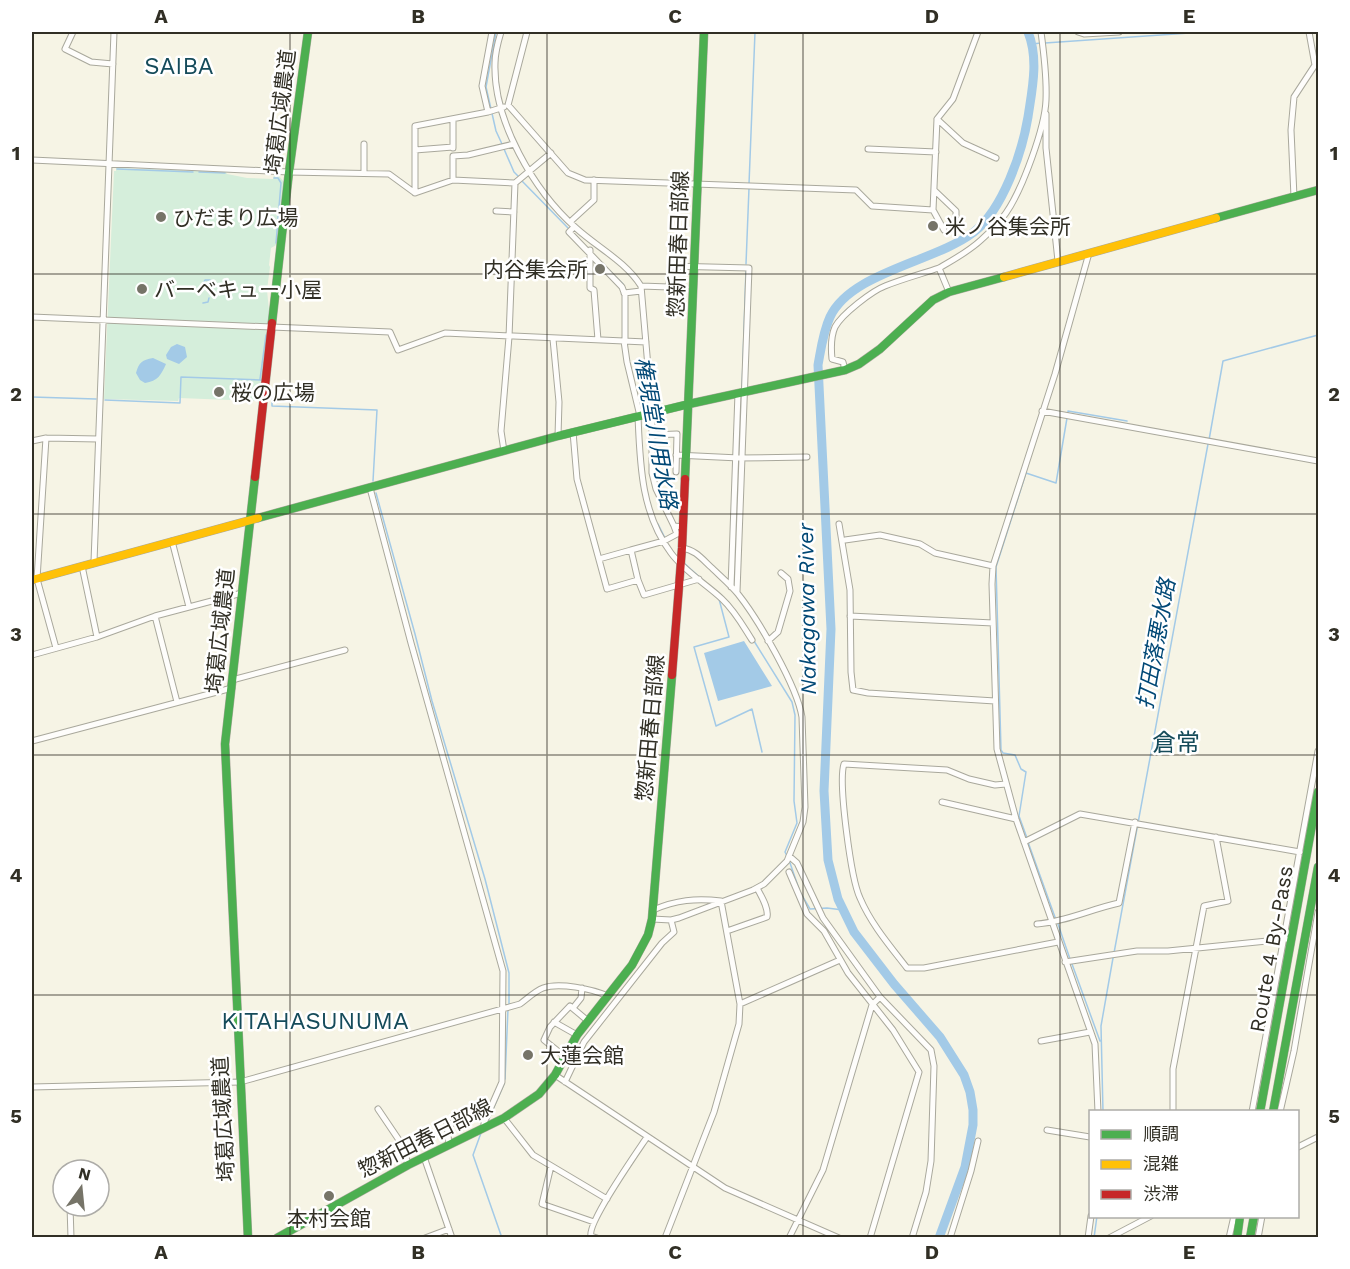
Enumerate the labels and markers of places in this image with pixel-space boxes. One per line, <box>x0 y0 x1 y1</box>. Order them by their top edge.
place label: ひだまり広場 <box>173 205 299 230</box>
marker: ひだまり広場 <box>154 210 168 224</box>
place label: 米ノ谷集会所 <box>945 214 1071 239</box>
marker: 米ノ谷集会所 <box>926 219 940 233</box>
place label: 内谷集会所 <box>483 257 588 282</box>
marker: 内谷集会所 <box>593 262 607 276</box>
place label: バーベキュー小屋 <box>154 277 322 302</box>
marker: バーベキュー小屋 <box>135 282 149 296</box>
place label: 桜の広場 <box>231 380 315 405</box>
marker: 桜の広場 <box>212 385 226 399</box>
place label: 大蓮会館 <box>540 1043 624 1068</box>
marker: 大蓮会館 <box>521 1048 535 1062</box>
marker: 本村会館 <box>322 1189 336 1203</box>
place label: 本村会館 <box>287 1206 371 1231</box>

